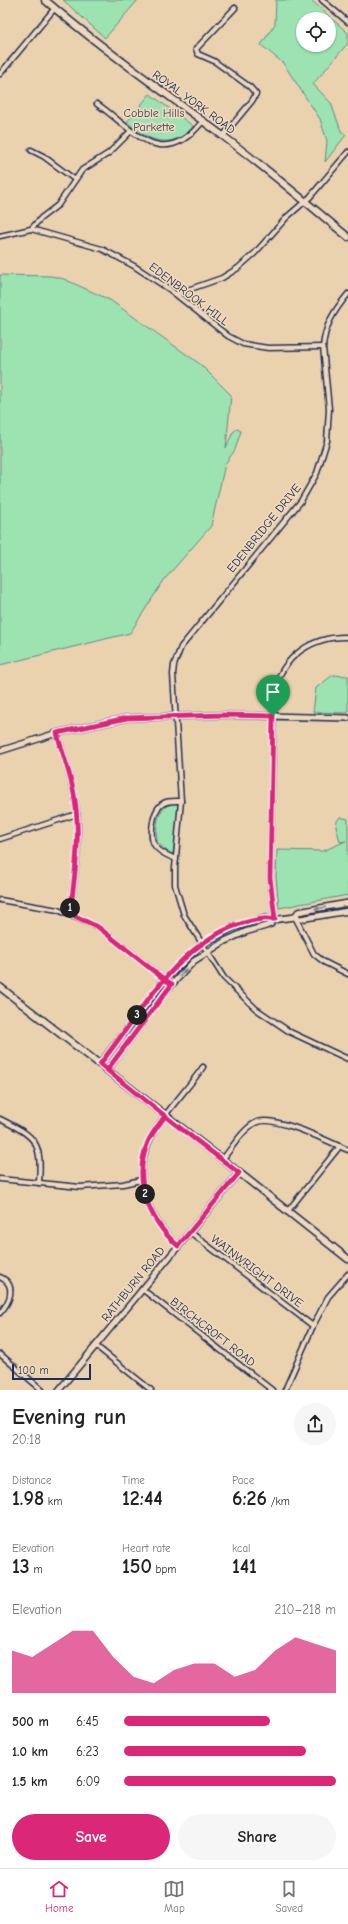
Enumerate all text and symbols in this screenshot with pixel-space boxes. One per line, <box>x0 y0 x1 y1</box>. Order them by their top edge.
map controls <box>296 12 336 52</box>
button: locate <box>296 12 336 52</box>
street label: ROYAL YORK ROAD <box>150 67 238 137</box>
park label: Cobble Hills Parkette <box>124 106 184 134</box>
street label: EDENBROOK HILL <box>146 260 232 328</box>
street label: EDENBRIDGE DRIVE <box>224 481 304 575</box>
pin <box>256 675 290 716</box>
icon: arrive <box>262 681 284 703</box>
pin: 1 <box>60 898 80 918</box>
text: 1 <box>68 901 72 914</box>
one-way arrow <box>314 905 326 911</box>
one-way arrow <box>178 968 187 978</box>
pin: 3 <box>127 1005 147 1025</box>
text: 3 <box>134 1008 140 1021</box>
pin: 2 <box>135 1184 155 1204</box>
text: 2 <box>142 1187 148 1200</box>
street label: WAINWRIGHT DRIVE <box>208 1232 306 1310</box>
street label: RATHBURN ROAD <box>99 1244 167 1324</box>
street label: BIRCHCROFT ROAD <box>168 1294 258 1370</box>
scale bar <box>12 1362 91 1381</box>
text: 100 m <box>18 1364 49 1377</box>
button: share <box>294 1403 336 1445</box>
text: Evening run <box>12 1404 126 1430</box>
text: 20:18 <box>12 1432 41 1447</box>
text: Distance <box>12 1474 51 1487</box>
text: Time <box>122 1474 145 1487</box>
text: Pace <box>232 1474 254 1487</box>
text: 1.98 <box>12 1487 44 1510</box>
text: 12:44 <box>122 1487 163 1510</box>
text: 6:26 <box>232 1487 267 1510</box>
text: km <box>44 1495 62 1508</box>
text: /km <box>267 1495 290 1508</box>
text: Elevation <box>12 1542 54 1555</box>
text: Heart rate <box>122 1542 171 1555</box>
text: kcal <box>232 1542 250 1555</box>
text: 13 <box>12 1555 30 1578</box>
text: 150 <box>122 1555 152 1578</box>
text: 141 <box>232 1555 257 1578</box>
text: m <box>30 1563 43 1576</box>
text: bpm <box>152 1563 176 1576</box>
text: Elevation <box>12 1602 62 1617</box>
text: 210–218 m <box>275 1602 336 1617</box>
text: 500 m <box>12 1714 49 1729</box>
text: 6:45 <box>76 1714 99 1729</box>
text: 1.0 km <box>12 1744 48 1759</box>
text: 6:23 <box>76 1744 99 1759</box>
text: 1.5 km <box>12 1774 48 1789</box>
text: 6:09 <box>76 1774 100 1789</box>
button: Save <box>12 1814 170 1860</box>
button: Share <box>178 1814 336 1860</box>
tab: Home <box>45 1878 73 1915</box>
tab: Map <box>163 1878 185 1915</box>
tab: Saved <box>276 1878 303 1915</box>

